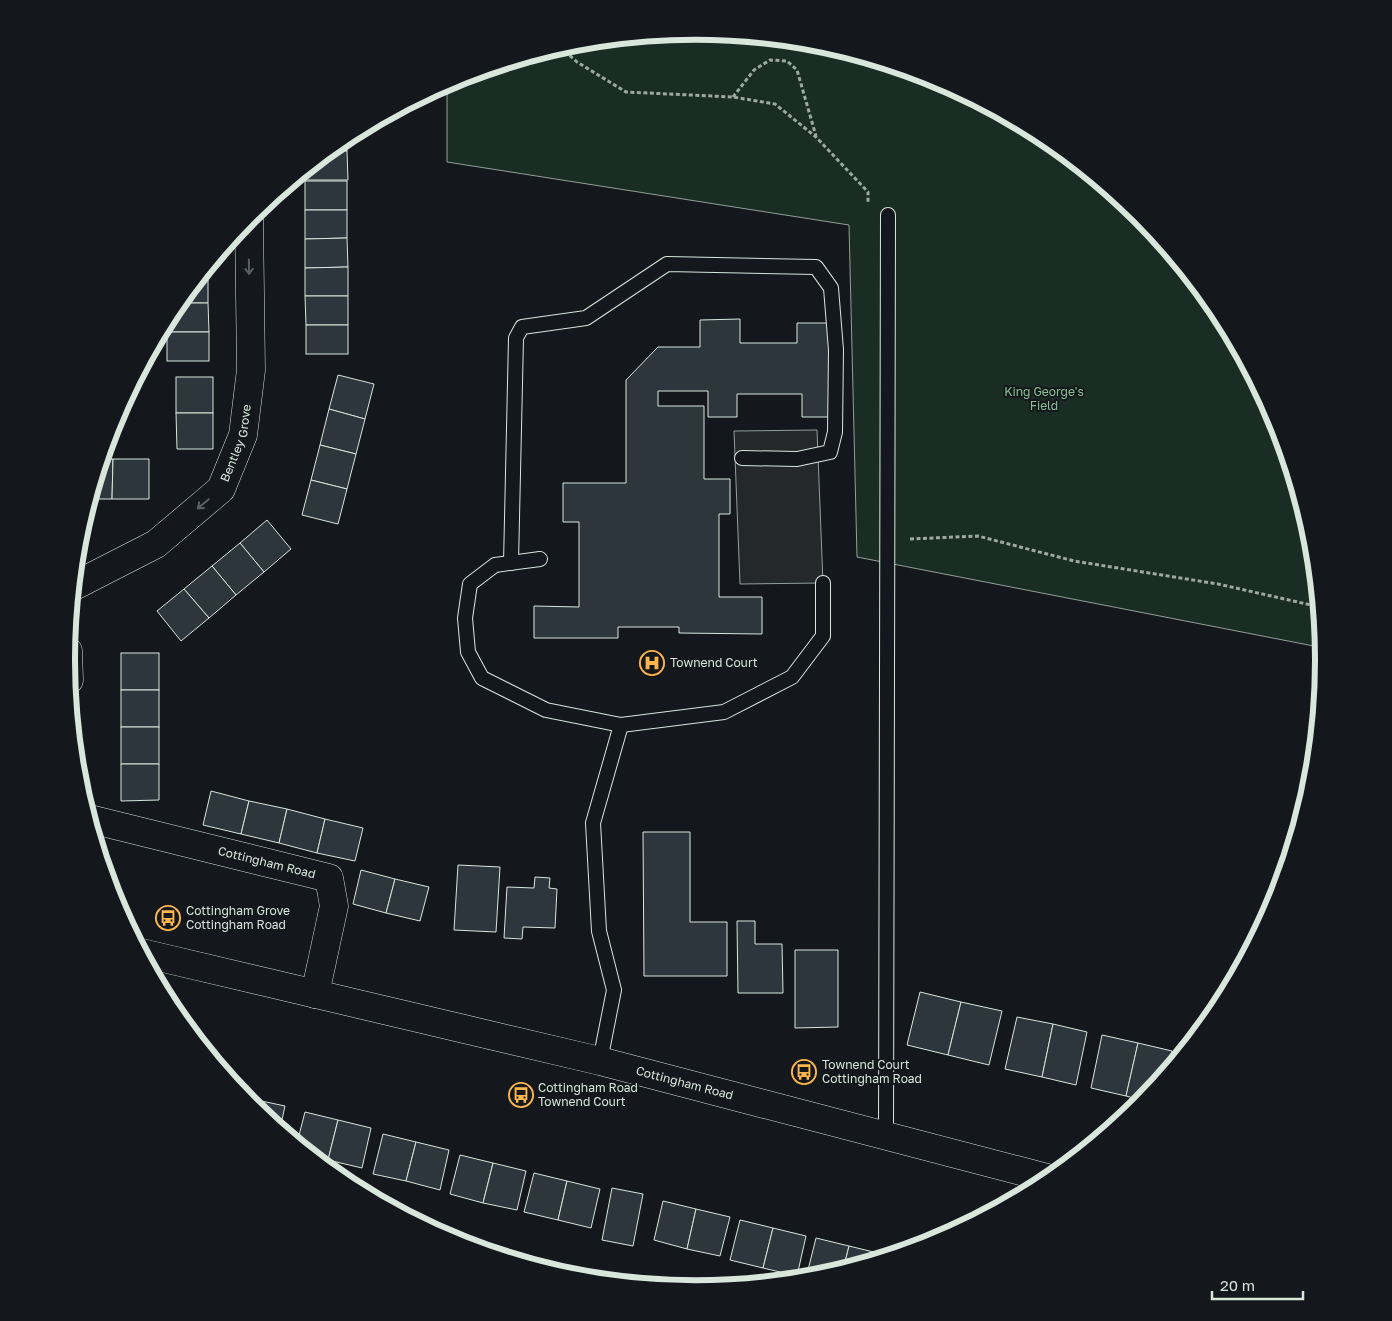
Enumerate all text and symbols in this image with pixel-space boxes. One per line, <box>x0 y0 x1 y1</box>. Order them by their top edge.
one-way arrow <box>245 259 254 275</box>
park label: King George's Field <box>1004 384 1084 413</box>
street label: Bentley Grove <box>217 403 254 484</box>
one-way arrow <box>197 498 210 509</box>
hospital icon: Townend Court <box>639 650 665 676</box>
place label: Townend Court <box>670 655 758 670</box>
street label: Cottingham Road <box>216 843 317 881</box>
place label: Cottingham Grove Cottingham Road <box>186 903 290 932</box>
bus stop icon: Cottingham Grove Cottingham Road <box>155 905 181 931</box>
place label: Townend Court Cottingham Road <box>822 1057 922 1086</box>
bus stop icon: Townend Court Cottingham Road <box>791 1059 817 1085</box>
street label: Cottingham Road <box>634 1063 735 1103</box>
place label: Cottingham Road Townend Court <box>538 1080 638 1109</box>
bus stop icon: Cottingham Road Townend Court <box>508 1082 534 1108</box>
scale bar <box>1212 1268 1303 1300</box>
text: 20 m <box>1220 1276 1255 1294</box>

